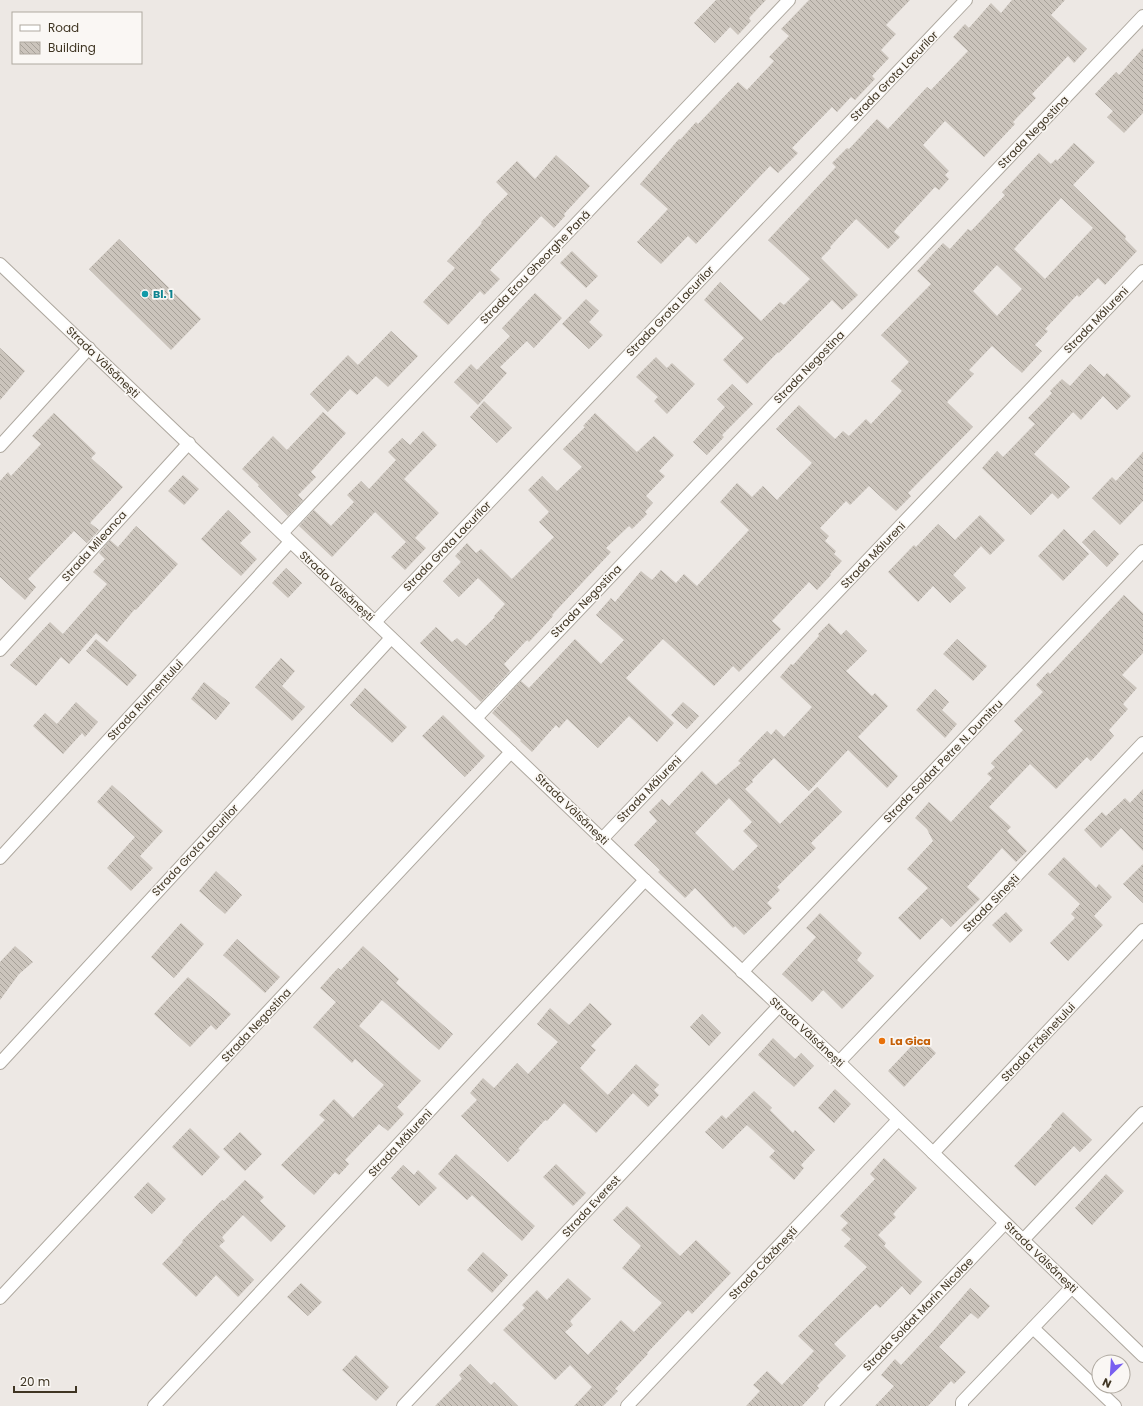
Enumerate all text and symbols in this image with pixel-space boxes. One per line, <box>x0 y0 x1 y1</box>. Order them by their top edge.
legend <box>12 12 142 64</box>
text: Road <box>48 19 79 36</box>
street label: Strada Grota Lacurilor <box>846 27 942 125</box>
text: Building <box>48 39 96 56</box>
street label: Strada Negostina <box>994 92 1072 172</box>
street label: Strada Erou Gheorghe Pană <box>476 207 594 327</box>
street label: Strada Grota Lacurilor <box>622 262 718 360</box>
street label: Strada Mălureni <box>1060 283 1132 357</box>
place label: Bl. 1 <box>153 286 173 302</box>
marker: Bl. 1 <box>140 289 150 299</box>
street label: Strada Vâlsănești <box>63 323 144 402</box>
street label: Strada Negostina <box>770 327 848 407</box>
street label: Strada Grota Lacurilor <box>399 497 495 595</box>
street label: Strada Mileanca <box>58 507 130 585</box>
street label: Strada Mălureni <box>837 518 909 592</box>
street label: Strada Vâlsănești <box>296 547 378 625</box>
street label: Strada Negostina <box>547 561 625 641</box>
street label: Strada Rulmentului <box>103 656 187 744</box>
street label: Strada Soldat Petre N. Dumitru <box>880 696 1006 826</box>
street label: Strada Mălureni <box>613 752 685 826</box>
street label: Strada Vâlsănești <box>532 770 613 849</box>
street label: Strada Grota Lacurilor <box>148 800 242 900</box>
street label: Strada Sinești <box>959 870 1023 936</box>
street label: Strada Negostina <box>217 985 295 1065</box>
street label: Strada Vâlsănești <box>766 993 848 1071</box>
street label: Strada Frăsinetului <box>997 999 1079 1085</box>
place label: La Gica <box>890 1033 931 1049</box>
marker: La Gica <box>877 1036 887 1046</box>
street label: Strada Mălureni <box>364 1105 436 1180</box>
street label: Strada Everest <box>558 1172 624 1240</box>
street label: Strada Vâlsănești <box>1001 1218 1082 1297</box>
street label: Strada Căzănești <box>725 1223 801 1303</box>
street label: Strada Soldat Marin Nicolae <box>859 1253 977 1374</box>
north arrow <box>1091 1354 1131 1394</box>
scale bar <box>14 1368 76 1394</box>
text: 20 m <box>20 1373 50 1390</box>
text: N <box>1100 1374 1114 1392</box>

